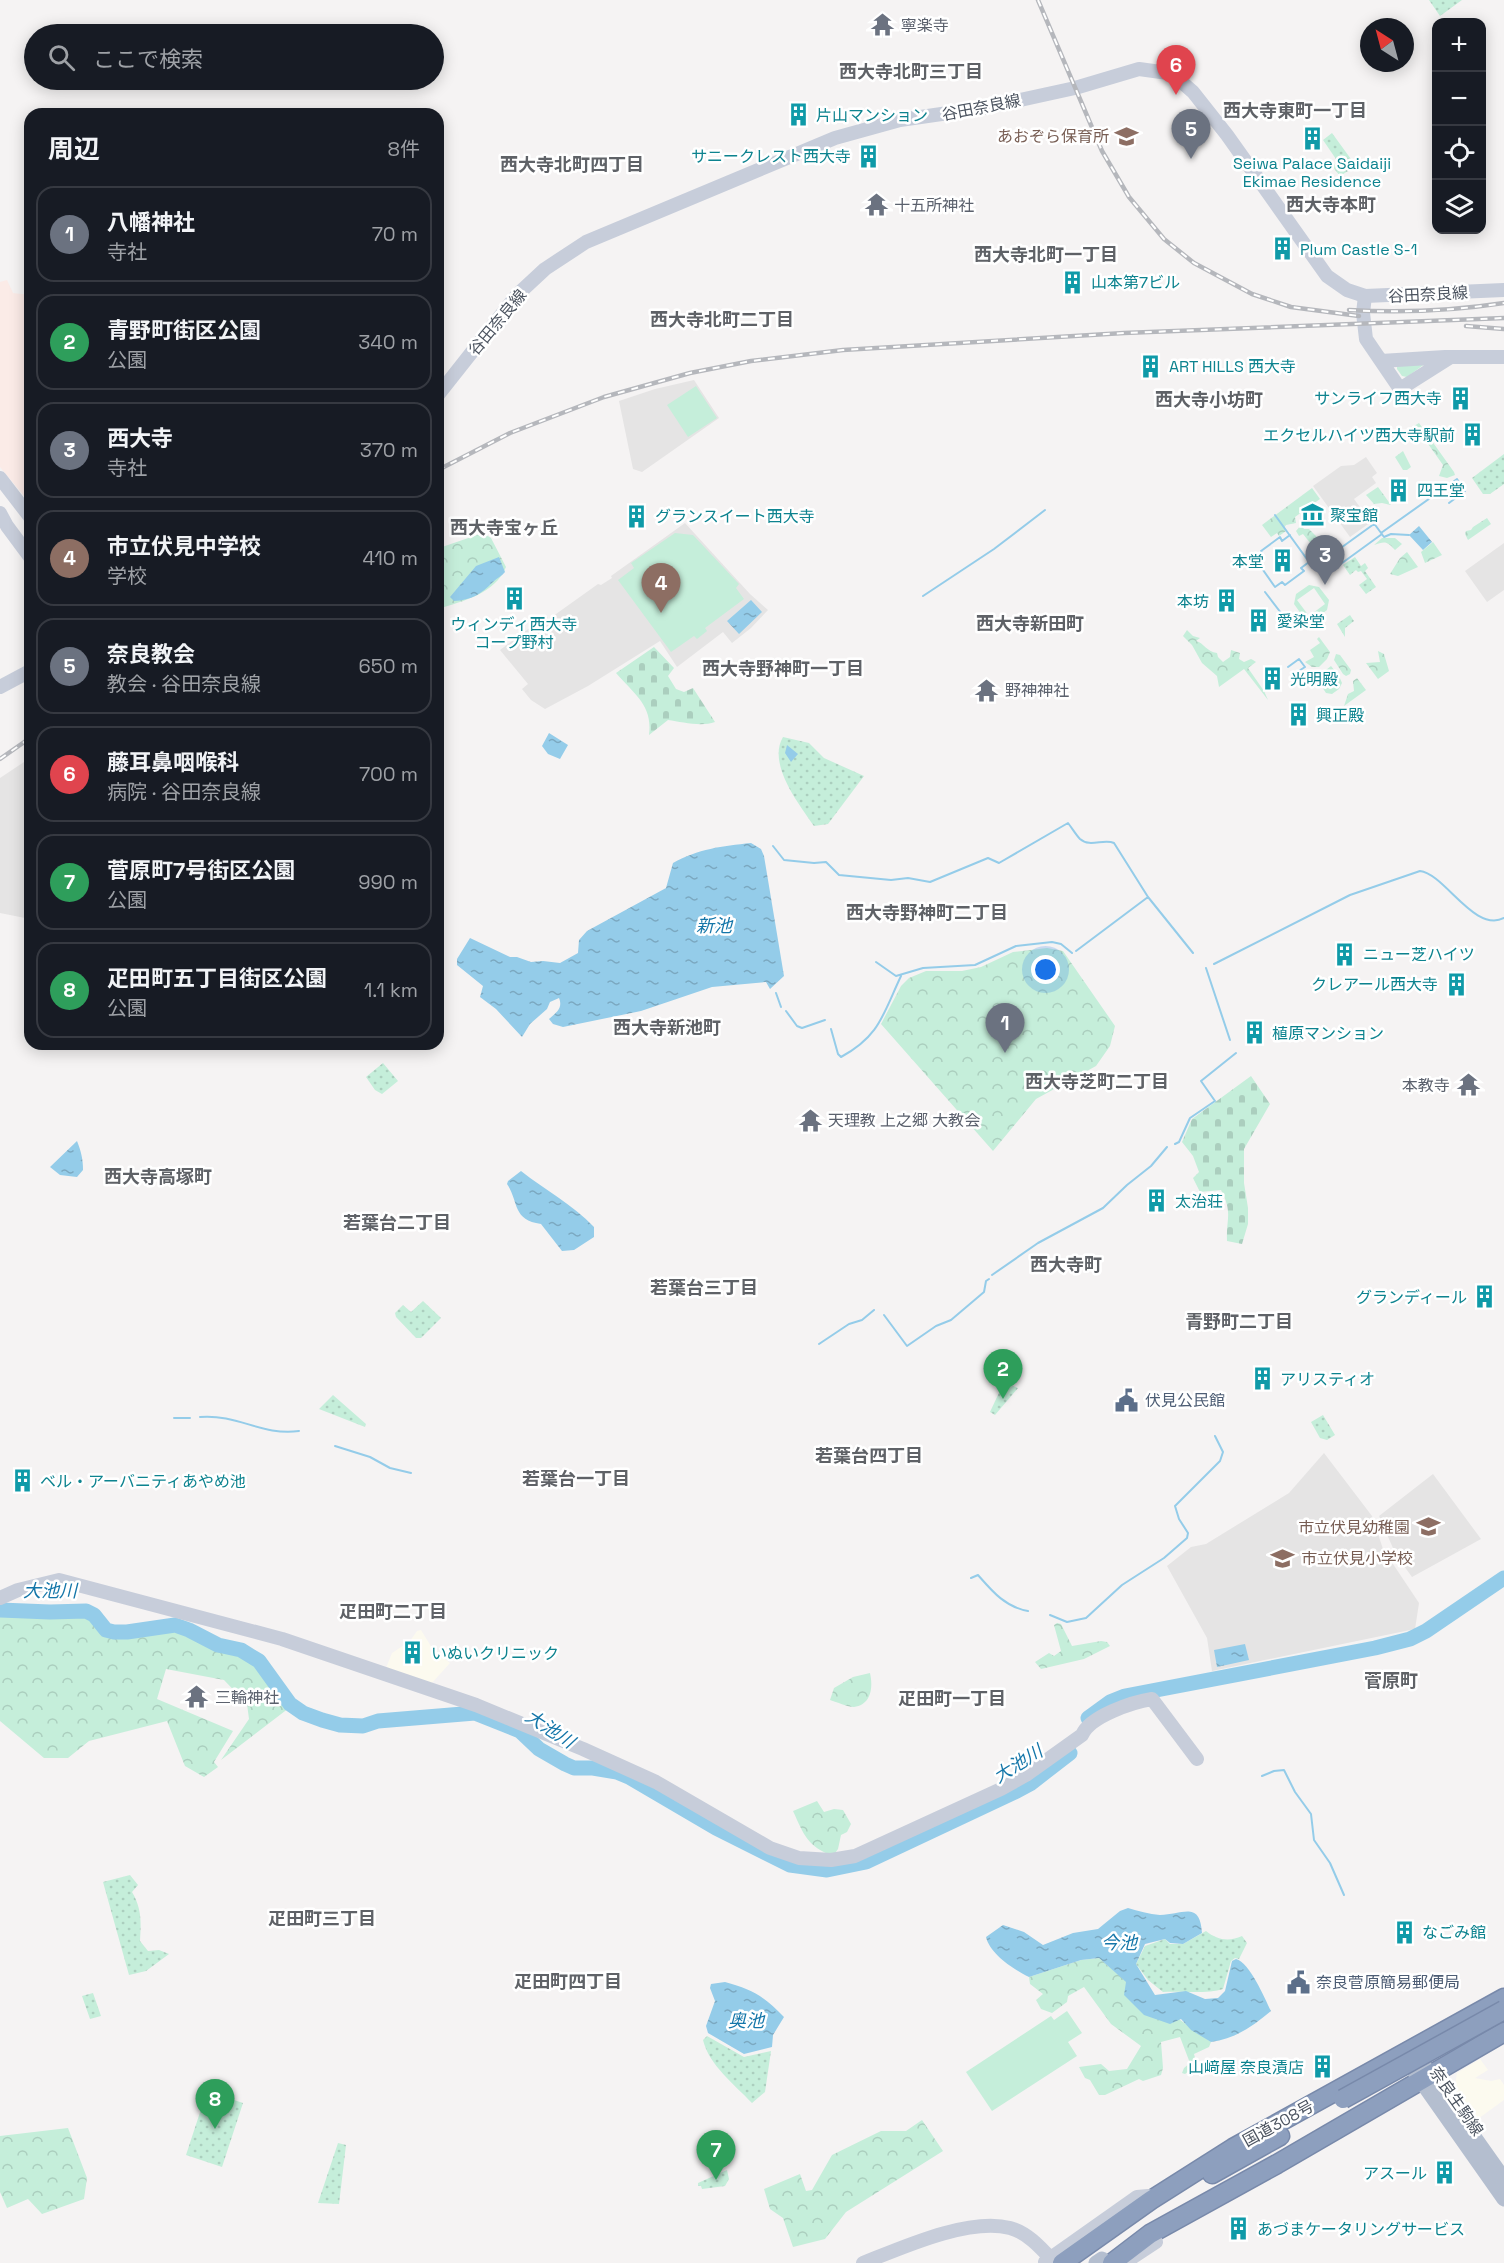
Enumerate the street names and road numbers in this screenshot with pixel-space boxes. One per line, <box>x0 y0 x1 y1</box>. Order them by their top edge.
street label: 谷田奈良線 <box>940 90 1022 125</box>
street label: 谷田奈良線 <box>1388 282 1469 307</box>
street label: 谷田奈良線 <box>464 285 531 360</box>
street label: 奈良生駒線 <box>1425 2062 1488 2140</box>
street label: 国道308号 <box>1239 2095 1317 2152</box>

